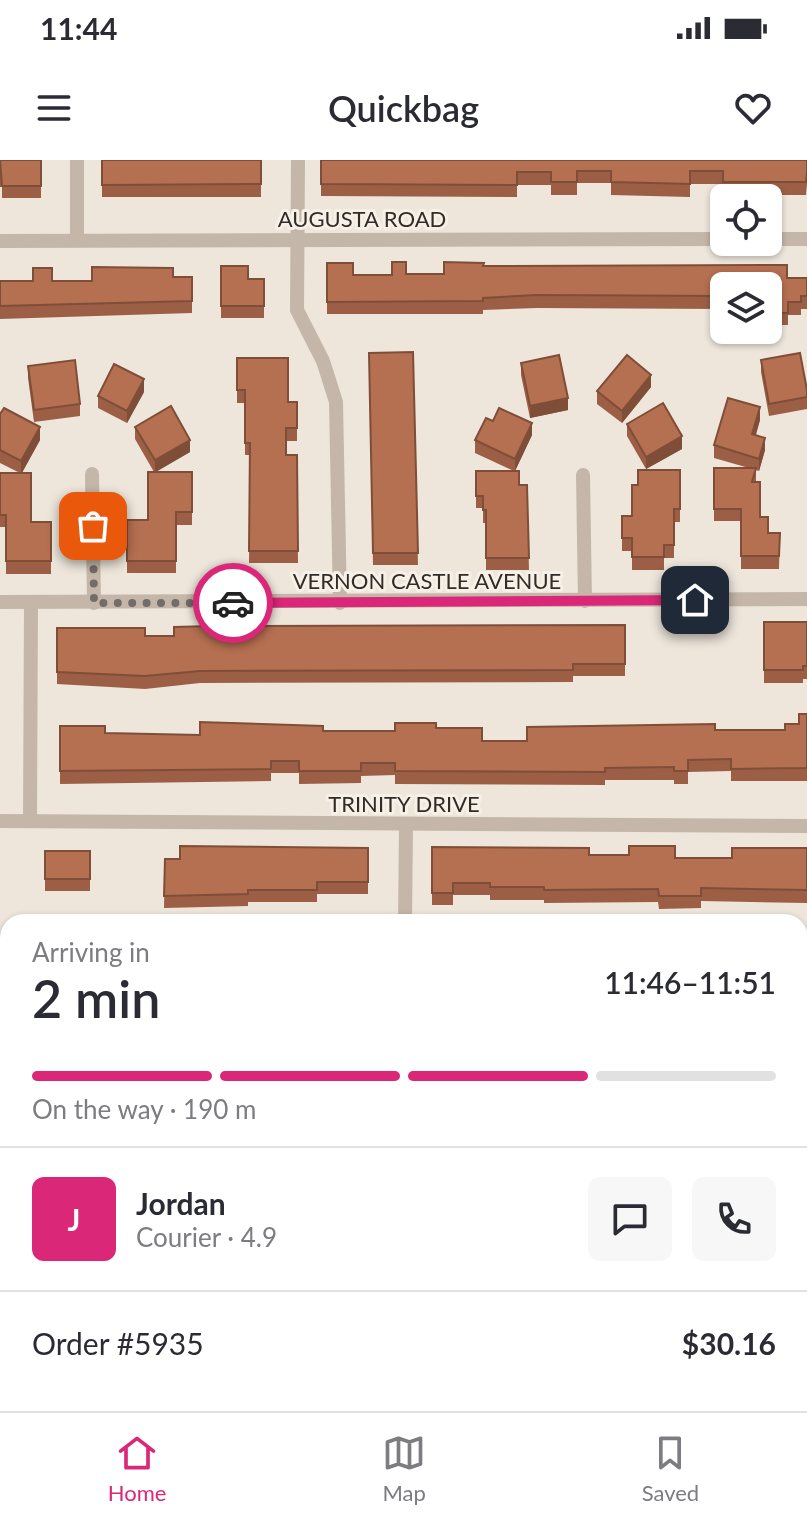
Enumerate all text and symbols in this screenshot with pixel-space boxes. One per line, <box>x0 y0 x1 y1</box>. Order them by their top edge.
text: 11:44 <box>40 10 117 46</box>
icon: menu <box>32 86 76 130</box>
text: Quickbag <box>328 86 479 130</box>
icon: heart <box>731 86 775 130</box>
map controls <box>710 184 782 344</box>
button: locate <box>710 184 782 256</box>
street label: AUGUSTA ROAD <box>278 205 446 232</box>
button: layers <box>710 272 782 344</box>
pin <box>59 492 127 560</box>
icon: bag <box>71 504 115 548</box>
courier <box>193 563 273 643</box>
pin <box>661 566 729 634</box>
street label: VERNON CASTLE AVENUE <box>293 567 561 594</box>
icon: home <box>673 578 717 622</box>
icon: car <box>211 581 255 625</box>
street label: TRINITY DRIVE <box>328 790 480 817</box>
text: Arriving in <box>32 936 150 968</box>
text: 11:46–11:51 <box>604 964 776 1000</box>
text: 2 min <box>32 967 160 1029</box>
text: On the way · 190 m <box>32 1093 256 1125</box>
button: chat <box>588 1177 672 1261</box>
button: phone <box>692 1177 776 1261</box>
text: Jordan <box>136 1185 226 1221</box>
text: J <box>68 1201 80 1237</box>
text: Courier · 4.9 <box>136 1221 277 1253</box>
text: Order #5935 <box>32 1325 204 1361</box>
text: $30.16 <box>682 1325 776 1361</box>
tab: Home <box>108 1431 166 1506</box>
tab: Map <box>382 1431 426 1506</box>
tab: Saved <box>642 1431 699 1506</box>

